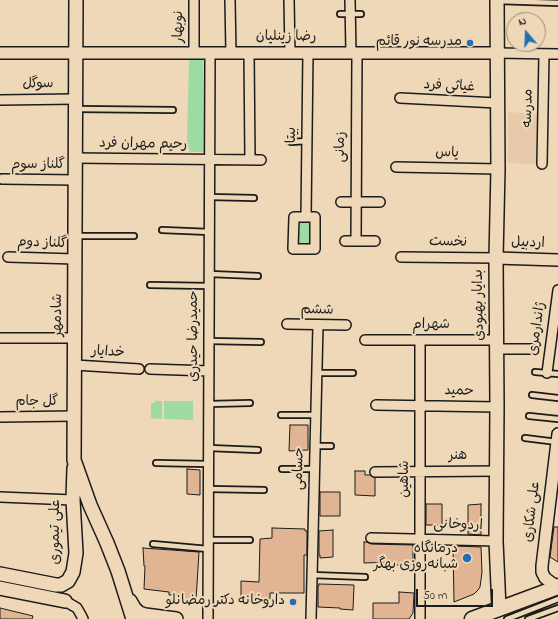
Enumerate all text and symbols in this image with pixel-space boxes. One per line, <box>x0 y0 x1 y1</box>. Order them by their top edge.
street label: نوبهار <box>172 11 188 43</box>
north arrow <box>506 12 546 52</box>
text: N <box>516 13 529 30</box>
street label: رضا زینلیان <box>256 30 316 46</box>
place label: مدرسه نور قائم <box>376 35 462 51</box>
marker: مدرسه نور قائم <box>465 38 475 48</box>
street label: سوگل <box>22 76 54 94</box>
street label: غیاثی فرد <box>423 77 475 97</box>
street label: مدرسه <box>520 89 538 127</box>
street label: بیتا <box>285 127 301 143</box>
street label: زمانی <box>334 131 350 163</box>
street label: رحیم مهران فرد <box>99 136 187 154</box>
street label: یاس <box>435 145 459 163</box>
street label: گلناز سوم <box>11 158 65 174</box>
street label: نخست <box>429 234 467 252</box>
street label: گلناز دوم <box>17 235 67 253</box>
street label: اردبیل <box>511 235 545 253</box>
street label: بدایار بهبودی <box>471 269 489 341</box>
street label: حمیدرضا حیدری <box>187 290 203 382</box>
street label: شادمهر <box>51 294 67 336</box>
street label: ژاندارمری <box>526 301 550 357</box>
street label: ششم <box>300 302 334 320</box>
street label: شهرام <box>412 318 450 334</box>
street label: خدایار <box>91 344 125 362</box>
street label: حمید <box>444 383 474 401</box>
street label: گل جام <box>15 395 59 411</box>
street label: حسامی <box>291 448 309 490</box>
street label: هنر <box>449 449 467 465</box>
street label: شاهین <box>398 460 414 498</box>
street label: علی شکاری <box>521 481 545 543</box>
street label: علی تیموری <box>49 500 65 564</box>
street label: اردوخانی <box>433 517 483 535</box>
place label: درمانگاه شبانه‌روزی بهگر <box>374 542 458 574</box>
marker: درمانگاه شبانه‌روزی بهگر <box>461 552 473 564</box>
scale bar <box>418 581 495 607</box>
text: 50 m <box>423 587 447 605</box>
place label: داروخانه دکتر رمضانلو <box>166 594 285 610</box>
marker: داروخانه دکتر رمضانلو <box>288 597 298 607</box>

